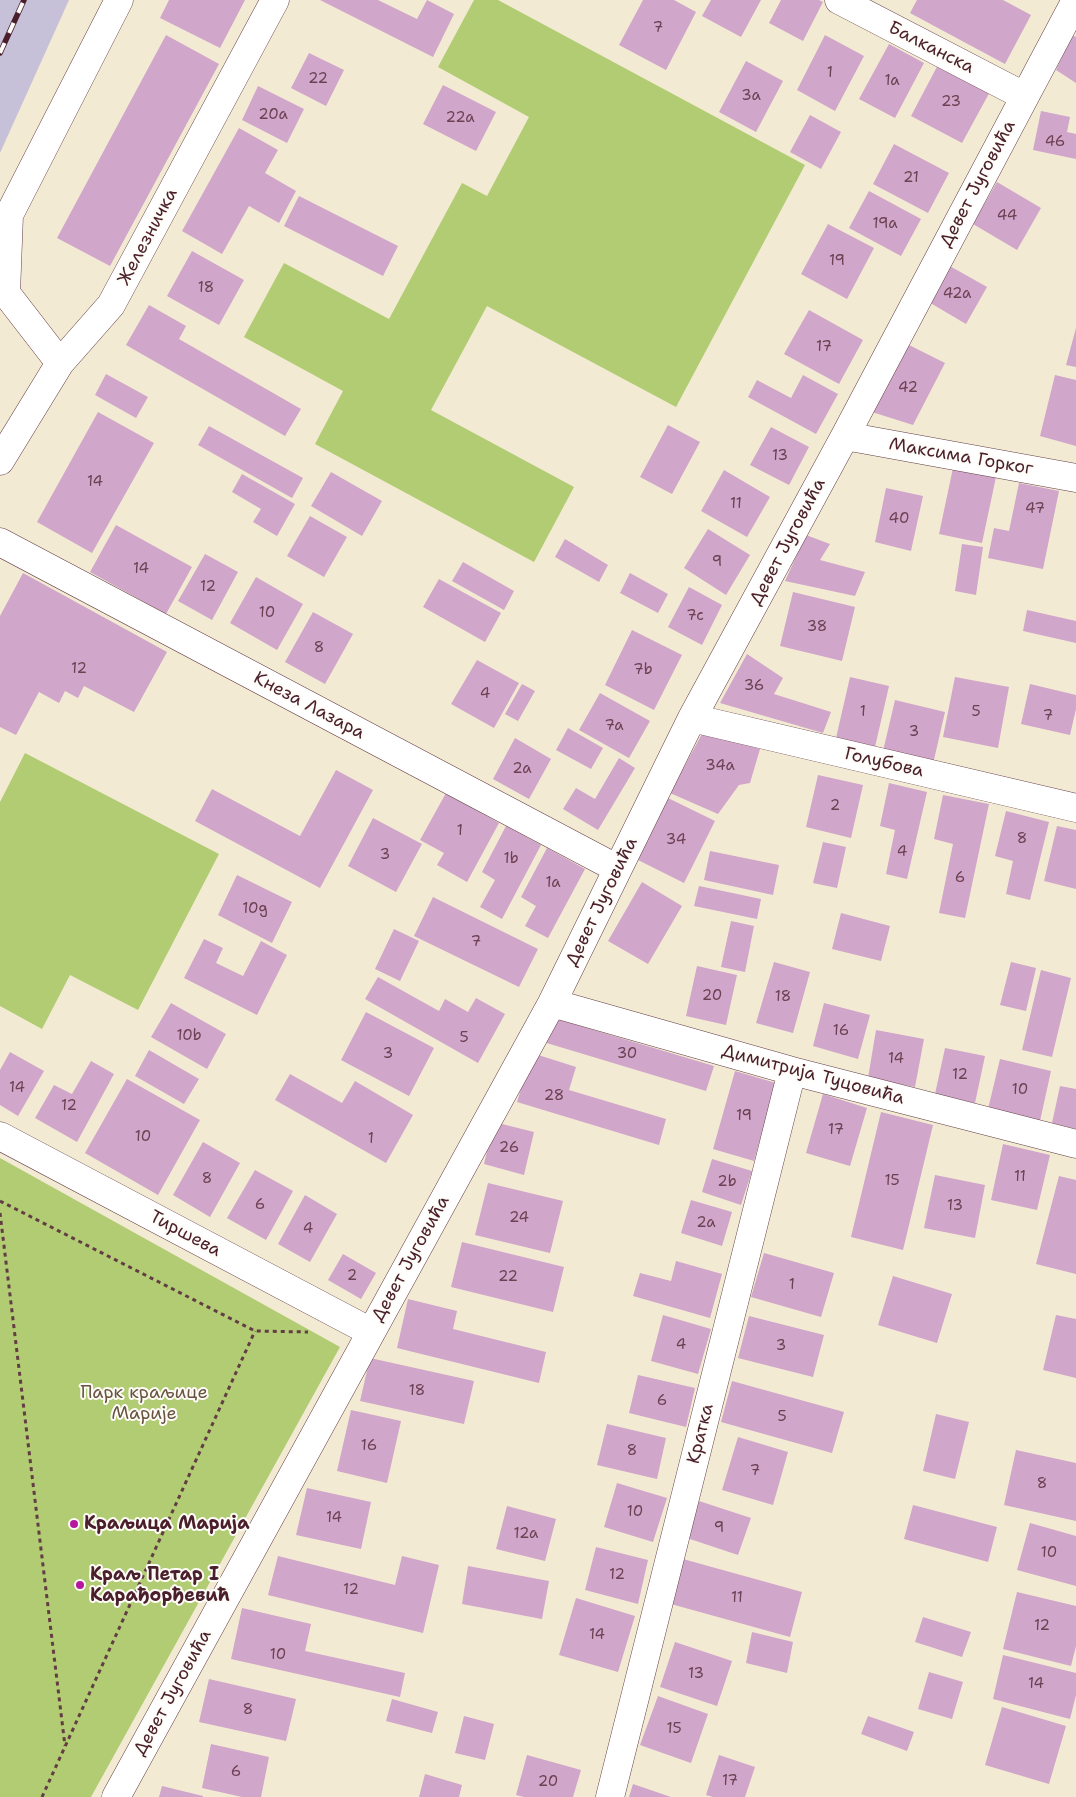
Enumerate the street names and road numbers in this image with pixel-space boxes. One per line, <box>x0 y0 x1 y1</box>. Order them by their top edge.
street label: Балканска <box>885 17 977 79</box>
street label: Девет Југовића <box>935 117 1021 251</box>
street label: Железничка <box>113 185 183 289</box>
street label: Максима Горког <box>887 434 1035 480</box>
street label: Девет Југовића <box>745 475 831 609</box>
street label: Кнеза Лазара <box>250 668 368 744</box>
street label: Голубова <box>842 743 926 783</box>
street label: Девет Југовића <box>561 834 643 970</box>
street label: Димитрија Туцовића <box>719 1040 907 1110</box>
street label: Девет Југовића <box>367 1192 455 1326</box>
street label: Тиршева <box>146 1206 224 1262</box>
street label: Кратка <box>683 1402 719 1466</box>
street label: Девет Југовића <box>129 1626 217 1760</box>

